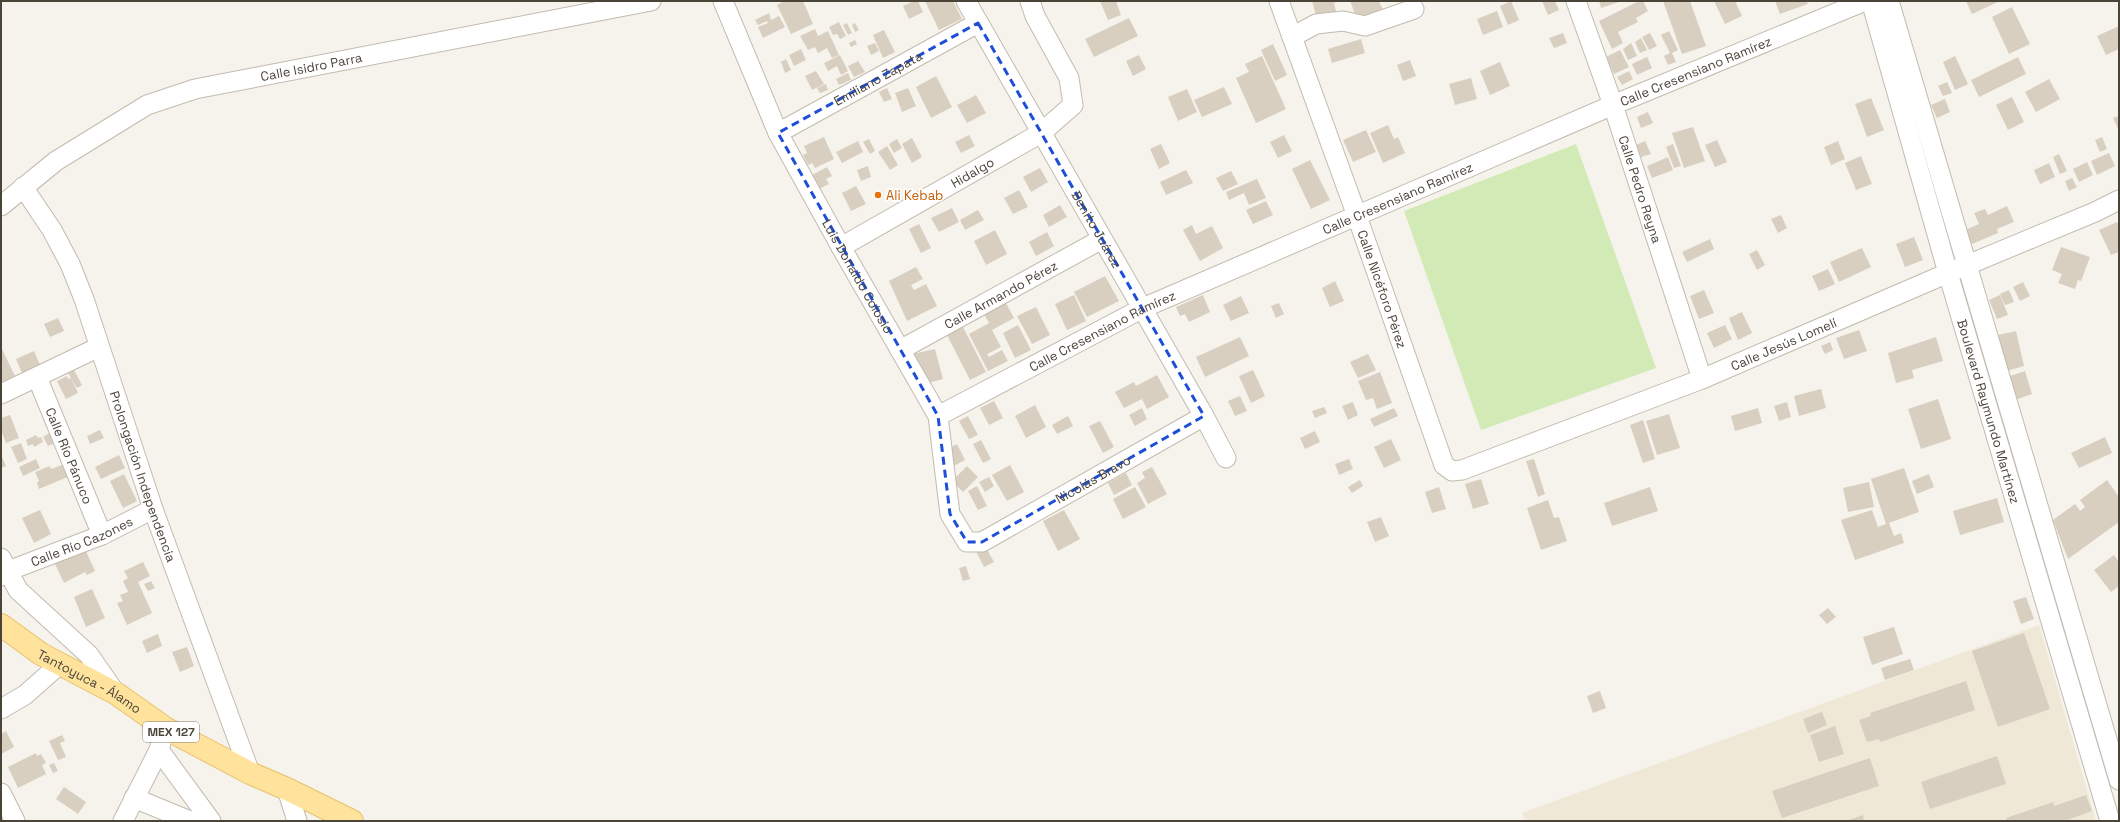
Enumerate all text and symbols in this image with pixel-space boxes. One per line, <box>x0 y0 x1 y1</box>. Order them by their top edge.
street label: Calle Cresensiano Ramírez <box>1617 32 1774 110</box>
street label: Emiliano Zapata <box>831 47 926 109</box>
street label: Calle Isidro Parra <box>259 48 364 85</box>
street label: Calle Pedro Reyna <box>1615 133 1666 246</box>
street label: Hidalgo <box>947 153 997 191</box>
street label: Calle Cresensiano Ramírez <box>1320 158 1476 238</box>
place label: Ali Kebab <box>886 187 943 204</box>
street label: Benito Juárez <box>1068 187 1126 271</box>
marker: Ali Kebab <box>873 190 883 200</box>
street label: Luis Donaldo Colosio <box>819 216 897 337</box>
street label: Calle Nicéforo Pérez <box>1354 228 1411 351</box>
street label: Calle Armando Pérez <box>941 257 1061 333</box>
street label: Calle Cresensiano Ramírez <box>1026 286 1178 375</box>
street label: Calle Jesús Lomelí <box>1728 313 1840 374</box>
street label: Boulevard Raymundo Martínez <box>1954 317 2024 506</box>
street label: Prolongación Independencia <box>106 389 180 565</box>
street label: Calle Río Pánuco <box>42 405 97 506</box>
street label: Nicolás Bravo <box>1052 451 1133 507</box>
street label: Calle Río Cazones <box>28 512 136 570</box>
street label: Tantoyuca - Álamo <box>35 645 145 717</box>
road number: MEX 127 <box>143 722 199 742</box>

